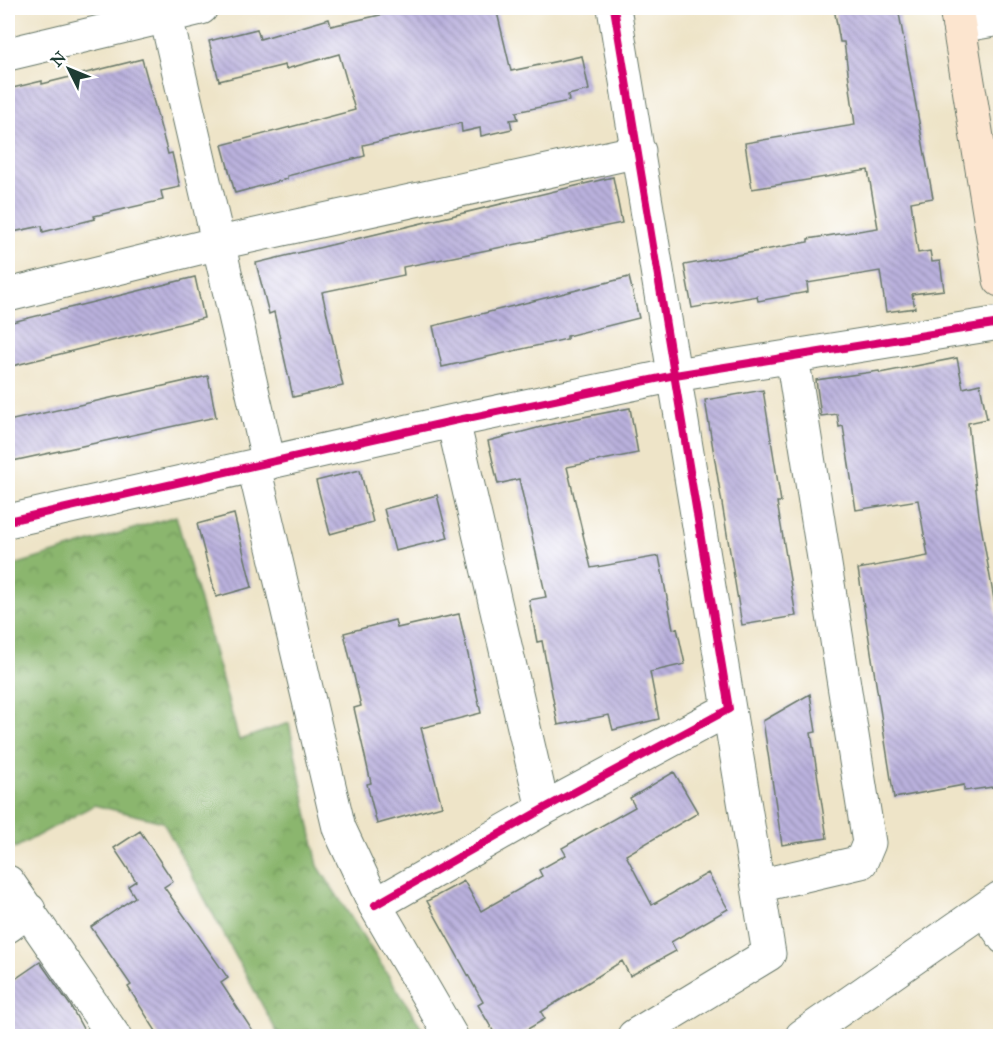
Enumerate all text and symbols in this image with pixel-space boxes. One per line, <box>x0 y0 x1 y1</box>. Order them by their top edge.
north arrow <box>39 39 99 99</box>
text: N <box>47 47 70 71</box>

